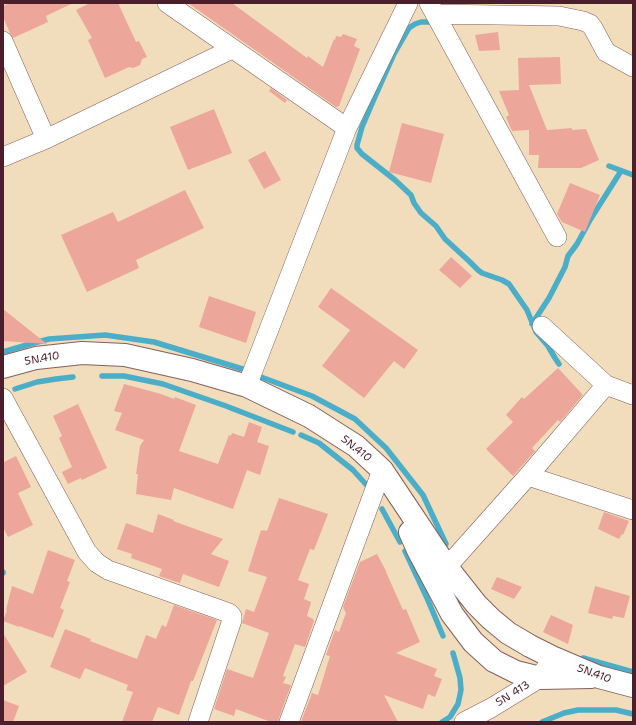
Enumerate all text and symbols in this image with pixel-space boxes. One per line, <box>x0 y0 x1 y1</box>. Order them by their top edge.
street label: 5N.410 <box>23 349 61 369</box>
street label: 5N.410 <box>338 433 374 465</box>
street label: 5N.410 <box>575 662 613 686</box>
street label: 5N 413 <box>493 678 533 710</box>

